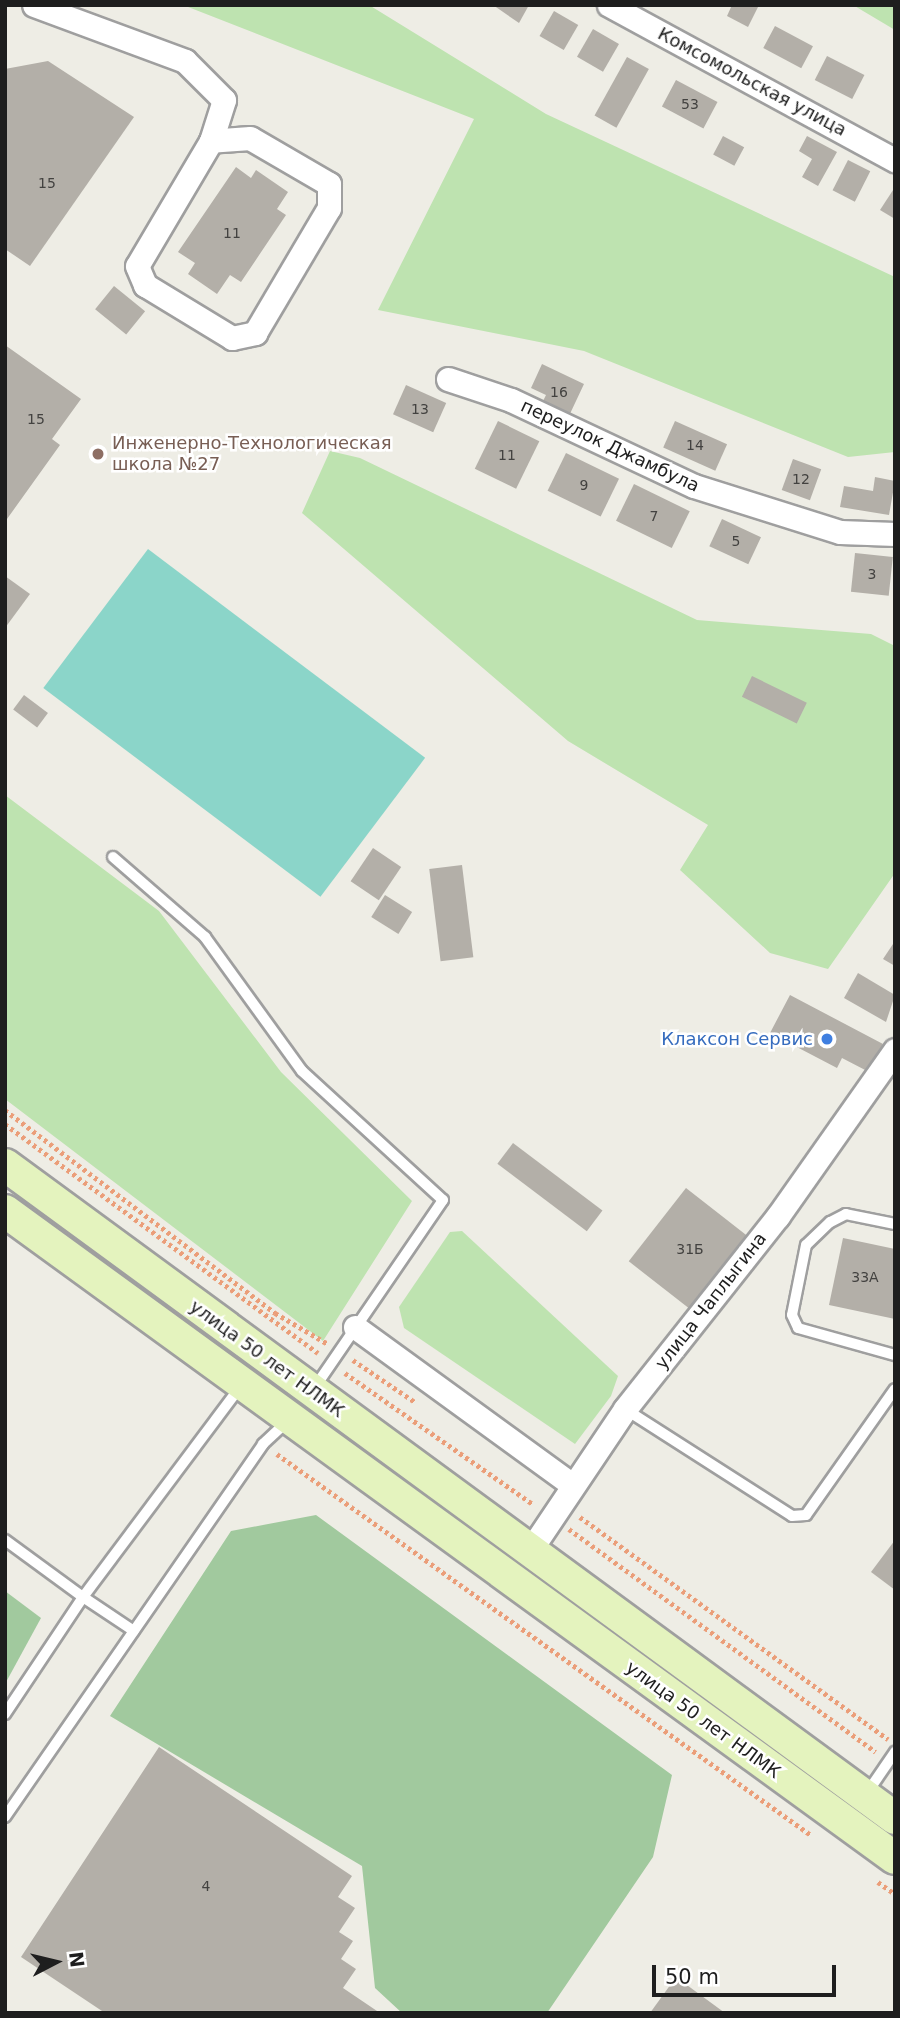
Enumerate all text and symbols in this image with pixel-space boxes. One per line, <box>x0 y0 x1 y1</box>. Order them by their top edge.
street label: Комсомольская улица <box>654 23 850 141</box>
house number: 53 <box>681 96 699 112</box>
house number: 15 <box>38 175 56 191</box>
house number: 11 <box>223 225 241 241</box>
house number: 16 <box>550 384 568 400</box>
street label: переулок Джамбула <box>517 395 703 497</box>
house number: 13 <box>411 401 429 417</box>
house number: 15 <box>27 411 45 427</box>
place label: Инженерно-Технологическая школа №27 <box>112 433 392 476</box>
house number: 14 <box>686 437 704 453</box>
marker: Инженерно-Технологическая школа №27 <box>90 446 106 462</box>
house number: 11 <box>498 447 516 463</box>
house number: 12 <box>792 471 810 487</box>
house number: 9 <box>580 477 588 493</box>
house number: 7 <box>650 508 658 524</box>
house number: 5 <box>732 533 740 549</box>
house number: 3 <box>868 566 876 582</box>
place label: Клаксон Сервис <box>661 1028 813 1050</box>
marker: Клаксон Сервис <box>819 1031 835 1047</box>
street label: улица Чаплыгина <box>651 1228 771 1374</box>
house number: 31Б <box>676 1241 704 1257</box>
house number: 33А <box>851 1269 879 1285</box>
street label: улица 50 лет НЛМК <box>186 1296 348 1422</box>
street label: улица 50 лет НЛМК <box>622 1657 784 1783</box>
house number: 4 <box>202 1878 210 1894</box>
north arrow <box>21 1927 91 1997</box>
text: N <box>65 1950 89 1969</box>
scale bar <box>655 1952 839 1996</box>
text: 50 m <box>665 1965 719 1989</box>

